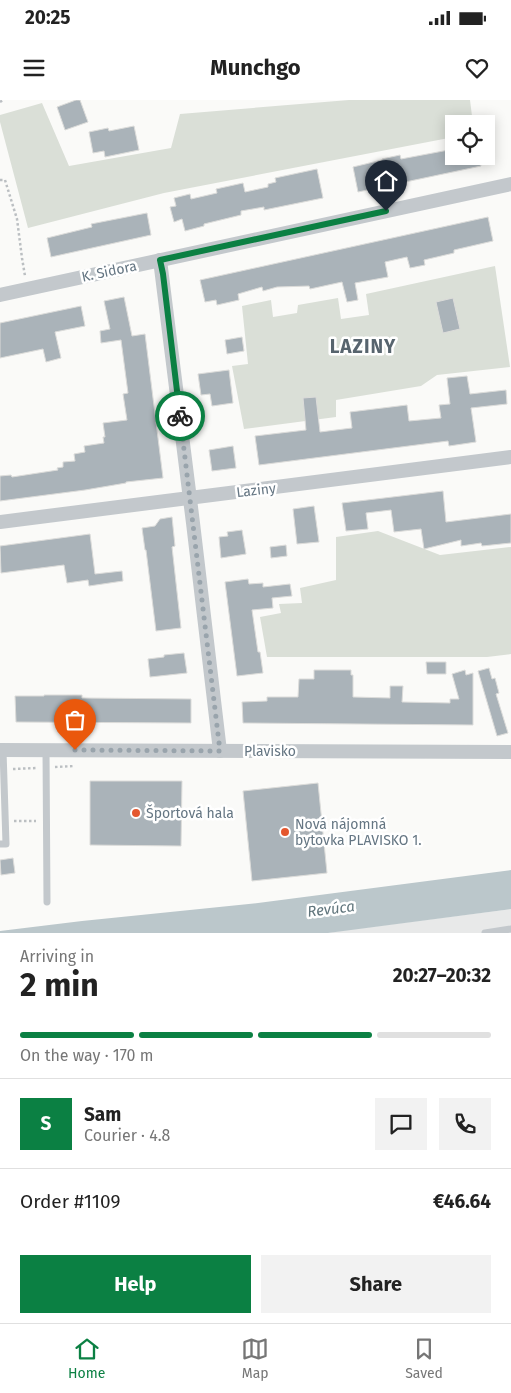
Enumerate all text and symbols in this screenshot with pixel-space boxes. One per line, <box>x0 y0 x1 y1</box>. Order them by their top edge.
text: 20:25 <box>25 6 71 29</box>
icon: menu <box>20 54 48 82</box>
text: Munchgo <box>210 54 301 81</box>
icon: heart <box>463 54 491 82</box>
map controls <box>445 115 495 165</box>
button: locate <box>445 115 495 165</box>
pin <box>365 160 407 211</box>
icon: home <box>372 167 400 195</box>
street label: K. Sidora <box>80 257 138 286</box>
district label: LAZINY <box>330 335 396 358</box>
courier <box>155 391 205 441</box>
icon: bike <box>166 402 194 430</box>
street label: Laziny <box>235 480 277 501</box>
pin <box>54 699 96 750</box>
icon: bag <box>61 706 89 734</box>
street label: Plavisko <box>244 743 296 760</box>
place label: Športová hala <box>146 804 234 822</box>
marker: Športová hala <box>130 807 142 819</box>
place label: Nová nájomná bytovka PLAVISKO 1. <box>295 816 422 849</box>
marker: Nová nájomná bytovka PLAVISKO 1. <box>279 826 291 838</box>
water label: Revúca <box>306 897 356 921</box>
text: Arriving in <box>20 947 94 966</box>
text: 20:27–20:32 <box>393 964 491 987</box>
text: 2 min <box>20 966 99 1004</box>
text: On the way · 170 m <box>20 1046 153 1065</box>
button: chat <box>375 1098 427 1150</box>
button: phone <box>439 1098 491 1150</box>
text: Sam <box>84 1103 121 1126</box>
text: S <box>41 1112 51 1135</box>
text: Courier · 4.8 <box>84 1126 170 1145</box>
text: Order #1109 <box>20 1190 120 1213</box>
text: €46.64 <box>433 1190 491 1213</box>
button: Help <box>20 1255 251 1313</box>
button: Share <box>261 1255 491 1313</box>
tab: Home <box>68 1335 105 1382</box>
tab: Map <box>241 1335 269 1382</box>
tab: Saved <box>405 1335 443 1382</box>

